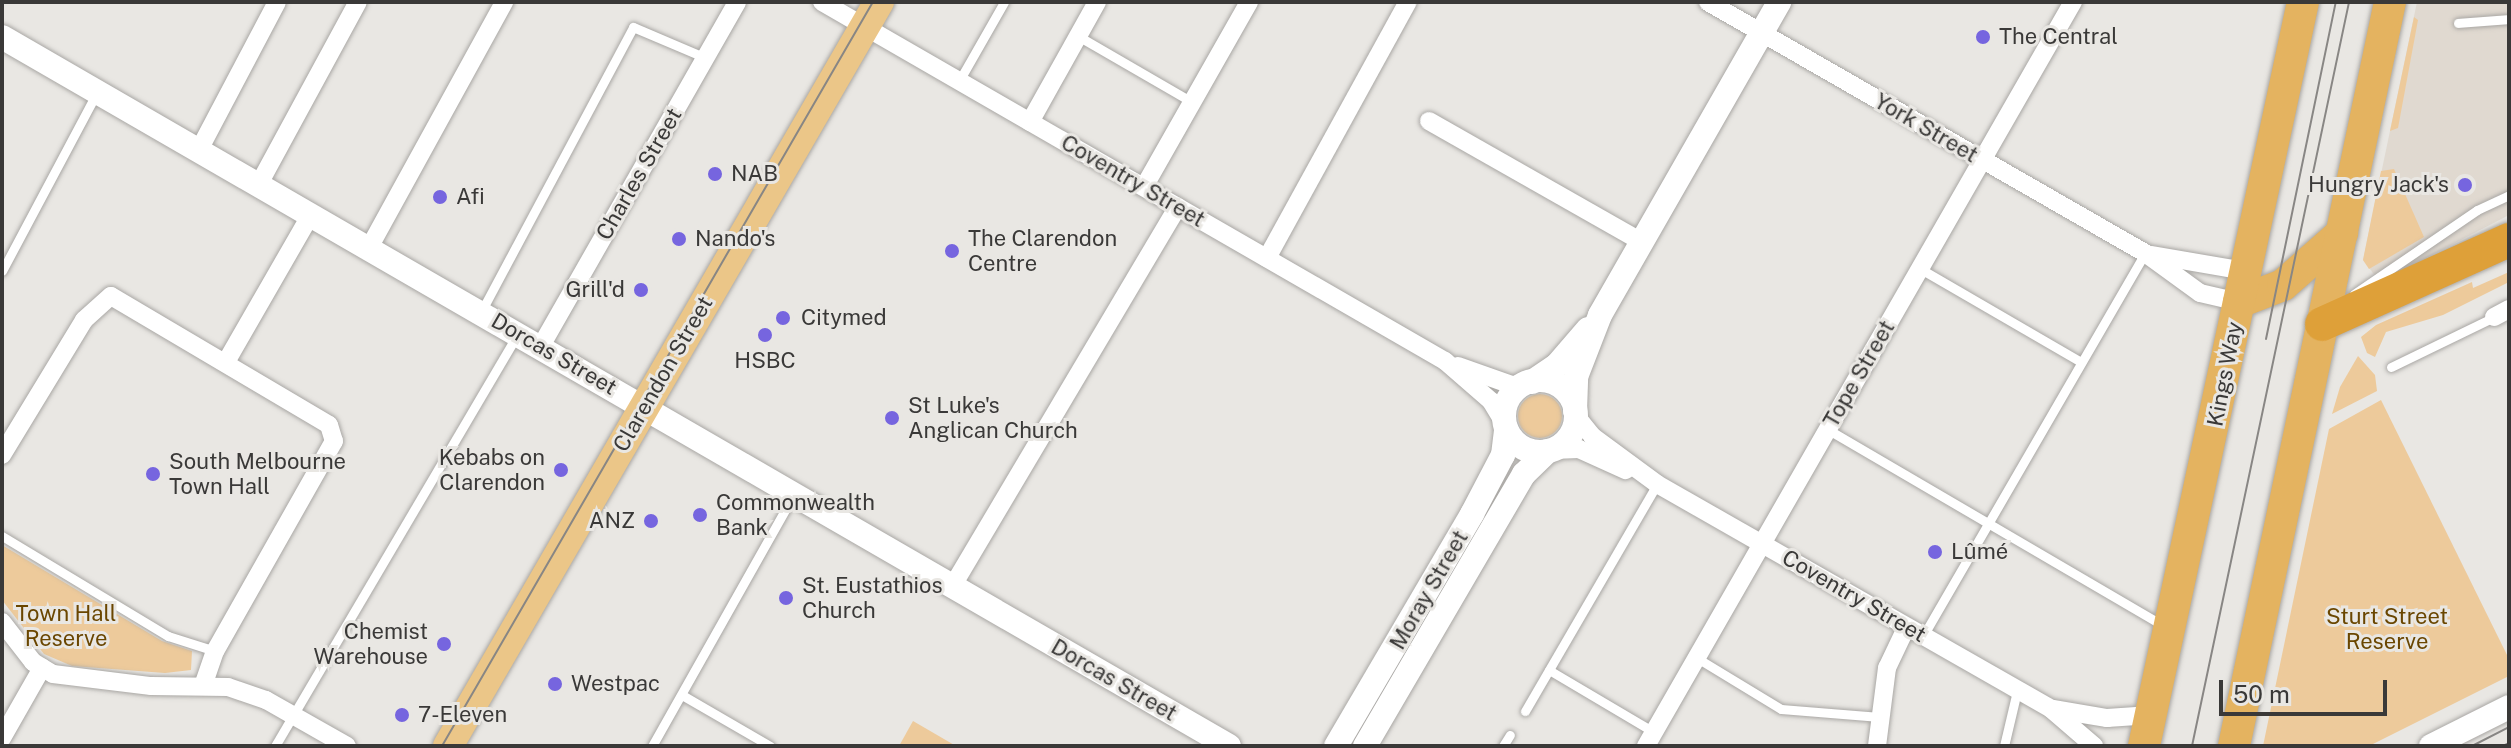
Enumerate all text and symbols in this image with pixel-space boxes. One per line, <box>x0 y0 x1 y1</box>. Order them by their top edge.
place label: The Central <box>1999 24 2118 50</box>
marker: The Central <box>1974 28 1992 46</box>
street label: York Street <box>1870 88 1982 168</box>
street label: Charles Street <box>591 103 687 245</box>
street label: Coventry Street <box>1056 129 1210 233</box>
place label: NAB <box>731 161 778 187</box>
marker: NAB <box>706 165 724 183</box>
place label: Hungry Jack's <box>2308 172 2449 198</box>
marker: Hungry Jack's <box>2456 176 2474 194</box>
place label: Afi <box>456 184 485 210</box>
marker: Afi <box>431 188 449 206</box>
place label: The Clarendon Centre <box>968 225 1117 276</box>
place label: Nando's <box>695 226 775 252</box>
marker: Nando's <box>670 230 688 248</box>
marker: The Clarendon Centre <box>943 242 961 260</box>
place label: Grill'd <box>565 277 625 303</box>
marker: Grill'd <box>632 281 650 299</box>
street label: Clarendon Street <box>608 291 718 457</box>
place label: Citymed <box>801 305 887 331</box>
street label: Dorcas Street <box>486 307 622 401</box>
marker: Citymed <box>772 307 794 329</box>
street label: Tope Street <box>1818 316 1900 432</box>
street label: Kings Way <box>2202 319 2248 429</box>
marker: HSBC <box>756 326 774 344</box>
place label: HSBC <box>734 348 796 374</box>
place label: St Luke's Anglican Church <box>908 392 1078 444</box>
marker: St Luke's Anglican Church <box>883 409 901 427</box>
place label: Kebabs on Clarendon <box>438 444 545 496</box>
place label: South Melbourne Town Hall <box>169 448 346 500</box>
marker: Kebabs on Clarendon <box>552 461 570 479</box>
marker: South Melbourne Town Hall <box>144 465 162 483</box>
place label: Commonwealth Bank <box>716 489 875 540</box>
marker: Commonwealth Bank <box>691 506 709 524</box>
place label: ANZ <box>589 508 635 534</box>
marker: ANZ <box>642 512 660 530</box>
street label: Moray Street <box>1384 526 1474 654</box>
place label: Lûmé <box>1951 539 2008 565</box>
marker: Lûmé <box>1926 543 1944 561</box>
street label: Coventry Street <box>1777 544 1931 648</box>
place label: St. Eustathios Church <box>802 572 943 624</box>
marker: St. Eustathios Church <box>777 589 795 607</box>
park label: Town Hall Reserve <box>16 600 116 652</box>
park label: Sturt Street Reserve <box>2326 603 2448 654</box>
place label: Chemist Warehouse <box>313 618 428 670</box>
street label: Dorcas Street <box>1046 633 1182 727</box>
marker: Chemist Warehouse <box>435 635 453 653</box>
scale bar <box>2223 664 2391 714</box>
place label: Westpac <box>571 671 660 697</box>
marker: Westpac <box>546 675 564 693</box>
text: 50 m <box>2233 680 2290 708</box>
place label: 7-Eleven <box>418 702 507 728</box>
marker: 7-Eleven <box>393 706 411 724</box>

